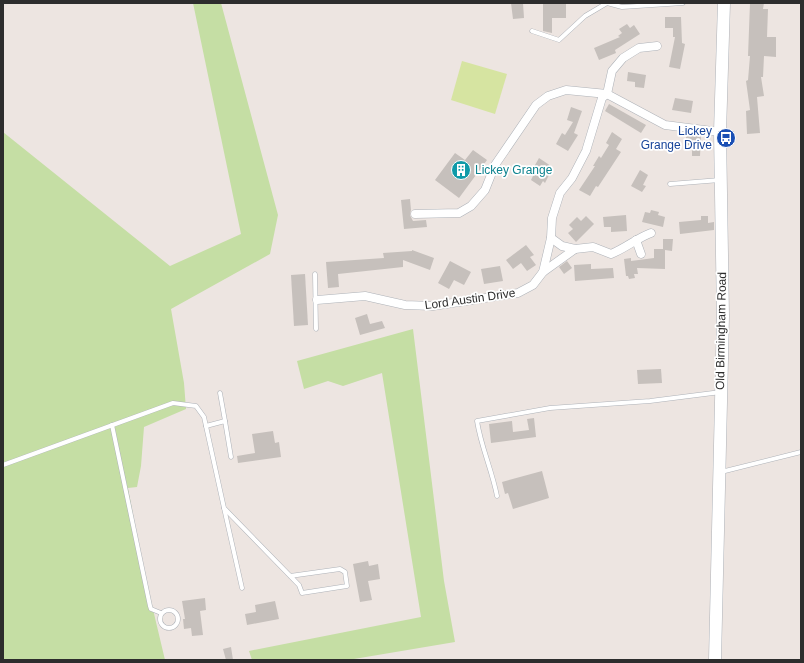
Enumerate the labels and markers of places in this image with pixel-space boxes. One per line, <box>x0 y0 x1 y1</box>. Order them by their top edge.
place label: Lickey Grange Drive <box>641 124 712 152</box>
bus stop icon: Lickey Grange Drive <box>715 127 737 149</box>
building icon: Lickey Grange <box>450 159 472 181</box>
place label: Lickey Grange <box>475 163 553 177</box>

